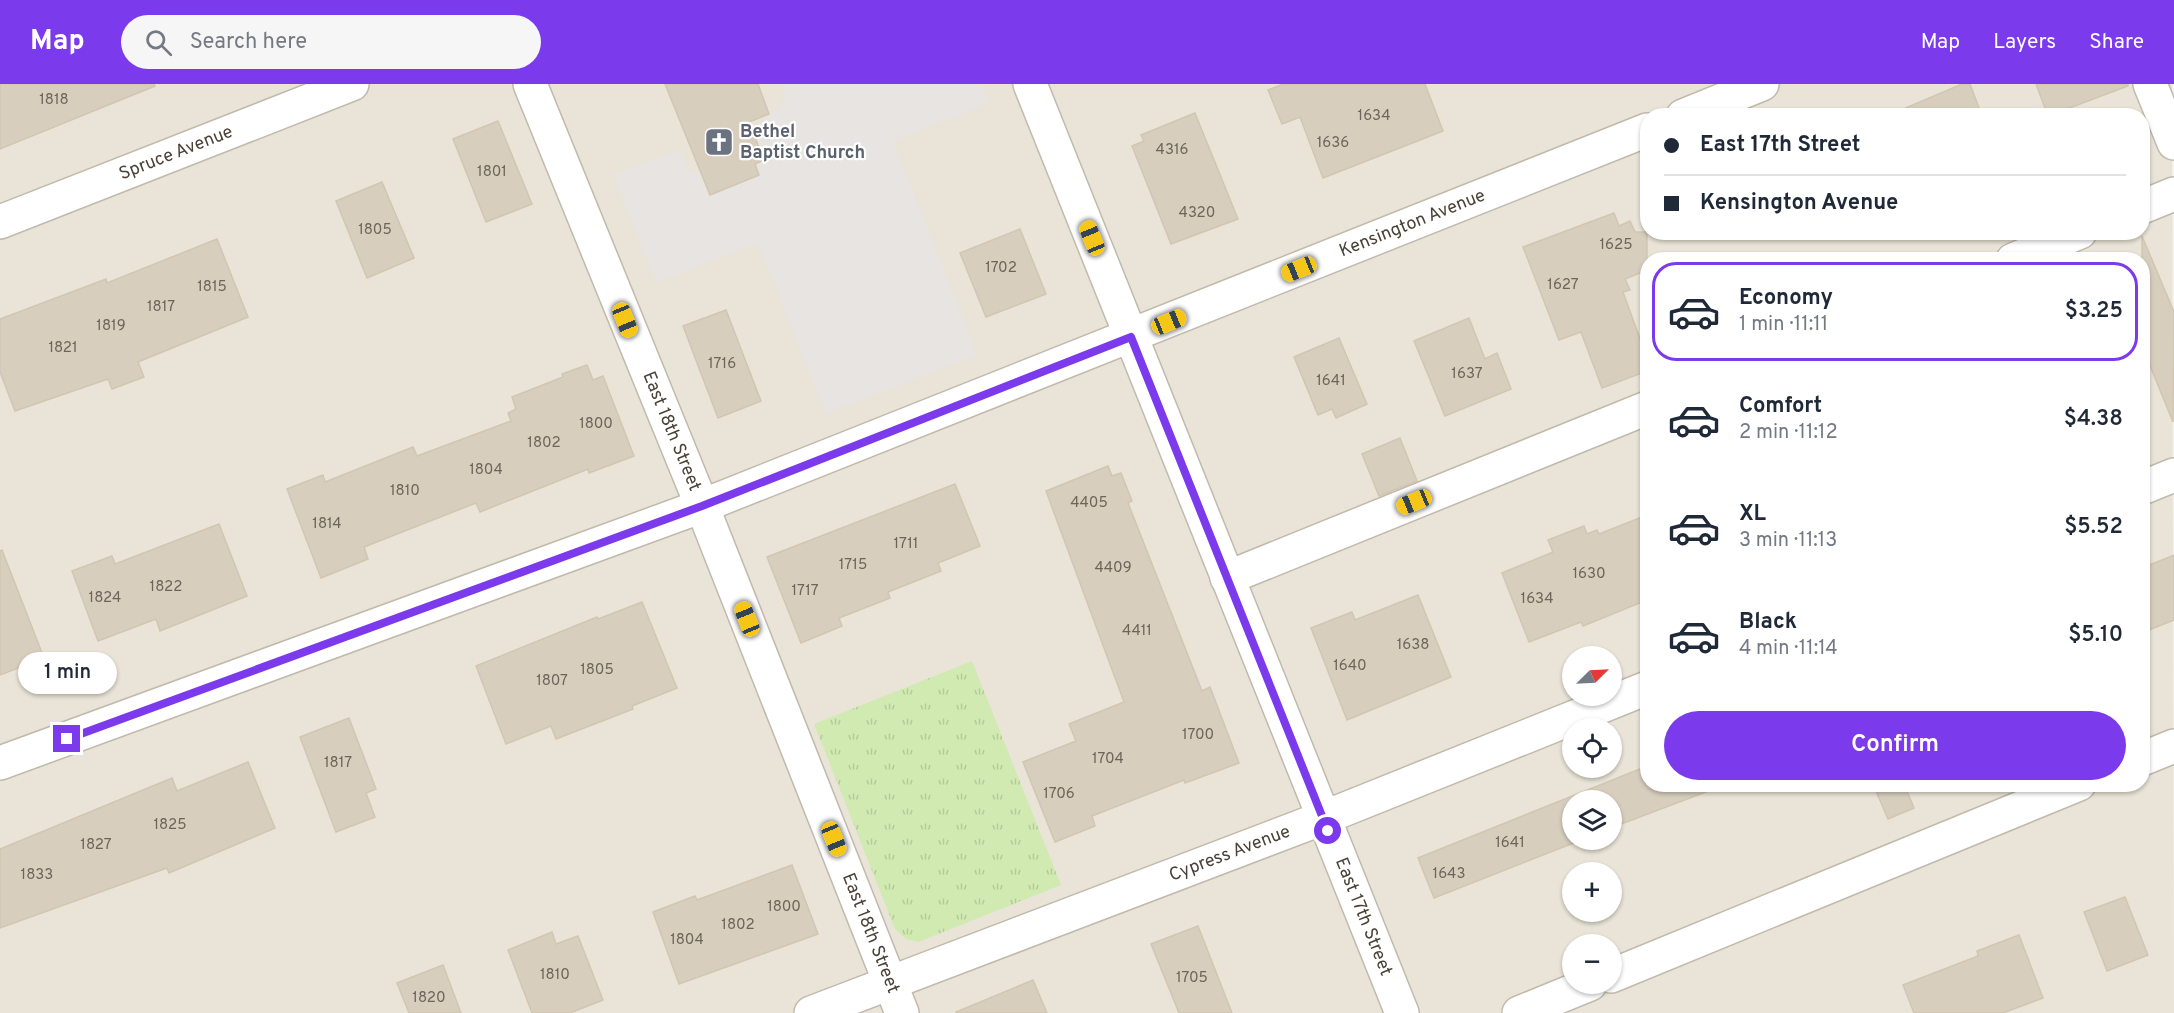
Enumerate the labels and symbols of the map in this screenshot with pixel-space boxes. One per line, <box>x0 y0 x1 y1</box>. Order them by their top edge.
house number: 1818 <box>39 91 69 110</box>
house number: 1634 <box>1358 107 1390 126</box>
street label: Spruce Avenue <box>116 120 236 186</box>
place label: Bethel Baptist Church <box>740 121 865 165</box>
church icon: Bethel Baptist Church <box>703 126 735 158</box>
house number: 1636 <box>1317 134 1349 153</box>
house number: 4316 <box>1156 141 1188 160</box>
house number: 1801 <box>477 163 507 182</box>
street label: Kensington Avenue <box>1336 184 1489 263</box>
house number: 4320 <box>1179 204 1215 223</box>
car <box>1077 218 1107 258</box>
house number: 1805 <box>358 221 392 240</box>
house number: 1625 <box>1599 236 1633 255</box>
car <box>1279 254 1319 284</box>
house number: 1702 <box>985 259 1017 278</box>
house number: 1627 <box>1547 276 1579 295</box>
house number: 1815 <box>197 278 227 297</box>
house number: 1817 <box>147 298 175 317</box>
car <box>610 300 640 340</box>
car <box>1149 307 1189 337</box>
house number: 1819 <box>96 317 126 336</box>
house number: 1821 <box>48 339 78 358</box>
house number: 1716 <box>708 355 736 374</box>
house number: 1637 <box>1451 365 1483 384</box>
street label: East 18th Street <box>637 368 706 495</box>
house number: 1641 <box>1316 372 1346 391</box>
house number: 1800 <box>579 415 613 434</box>
house number: 1802 <box>527 434 561 453</box>
house number: 1804 <box>469 461 503 480</box>
house number: 1810 <box>390 482 420 501</box>
car <box>1394 487 1434 517</box>
house number: 4405 <box>1070 494 1108 513</box>
house number: 1814 <box>312 515 342 534</box>
house number: 1711 <box>894 535 918 554</box>
house number: 1715 <box>839 556 867 575</box>
house number: 4409 <box>1094 559 1132 578</box>
house number: 1630 <box>1572 565 1606 584</box>
house number: 1822 <box>150 578 182 597</box>
house number: 1717 <box>792 582 819 601</box>
house number: 1824 <box>89 589 121 608</box>
house number: 1634 <box>1521 590 1553 609</box>
car <box>732 599 762 639</box>
house number: 4411 <box>1122 622 1152 641</box>
house number: 1638 <box>1397 636 1429 655</box>
north arrow <box>1562 646 1622 706</box>
callout: 1 min <box>17 652 116 694</box>
house number: 1640 <box>1333 657 1367 676</box>
house number: 1805 <box>580 661 614 680</box>
house number: 1807 <box>536 672 568 691</box>
route end <box>53 725 80 752</box>
house number: 1700 <box>1182 726 1214 745</box>
house number: 1704 <box>1092 750 1124 769</box>
house number: 1817 <box>324 754 352 773</box>
house number: 1706 <box>1043 785 1075 804</box>
house number: 1825 <box>154 816 186 835</box>
route start <box>1314 817 1341 844</box>
car <box>819 819 849 859</box>
street label: Cypress Avenue <box>1166 820 1294 887</box>
house number: 1641 <box>1495 834 1525 853</box>
house number: 1827 <box>80 836 112 855</box>
street label: East 17th Street <box>1329 854 1397 979</box>
house number: 1643 <box>1433 865 1465 884</box>
house number: 1833 <box>21 866 53 885</box>
street label: East 18th Street <box>836 870 905 997</box>
house number: 1800 <box>767 898 801 917</box>
house number: 1802 <box>721 916 755 935</box>
house number: 1804 <box>670 931 704 950</box>
house number: 1810 <box>540 966 570 985</box>
house number: 1705 <box>1176 969 1208 988</box>
house number: 1820 <box>412 989 446 1008</box>

